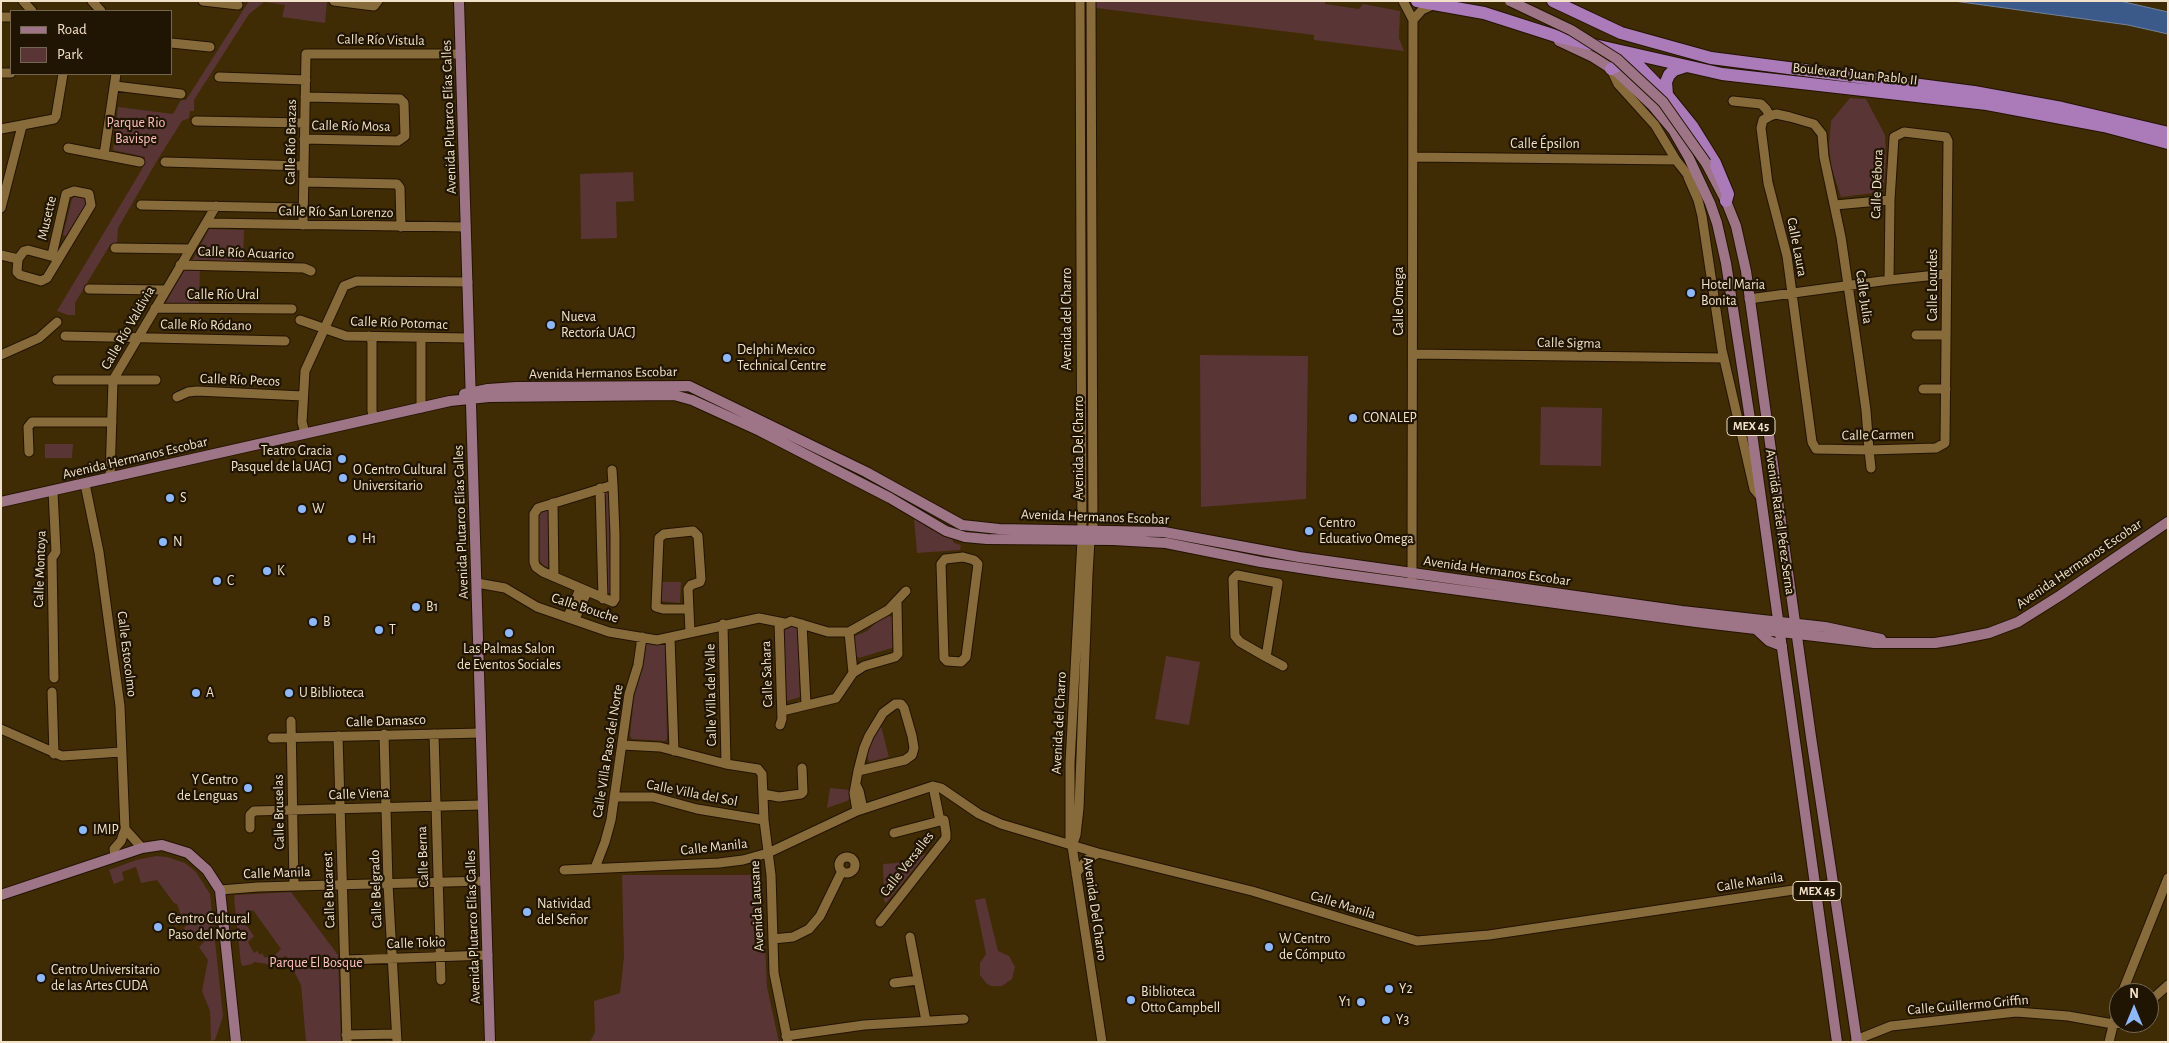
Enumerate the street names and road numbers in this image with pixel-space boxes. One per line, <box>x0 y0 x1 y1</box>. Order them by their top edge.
street label: Calle Río Vistula <box>337 31 425 49</box>
street label: Avenida Plutarco Elías Calles <box>438 40 460 194</box>
street label: Boulevard Juan Pablo II <box>1792 59 1918 89</box>
street label: Calle Río Brazas <box>282 99 300 185</box>
street label: Calle Río Mosa <box>311 117 391 135</box>
street label: Calle Épsilon <box>1510 136 1580 152</box>
street label: Calle Débora <box>1867 149 1887 219</box>
street label: Musette <box>34 194 60 242</box>
street label: Calle Río San Lorenzo <box>278 203 394 221</box>
street label: Calle Laura <box>1783 216 1811 278</box>
street label: Calle Río Acuarico <box>197 243 295 263</box>
street label: Calle Lourdes <box>1925 249 1941 321</box>
street label: Calle Omega <box>1391 267 1407 335</box>
street label: Avenida del Charro <box>1059 268 1075 370</box>
street label: Calle Julia <box>1852 269 1876 325</box>
street label: Calle Río Valdivia <box>97 283 159 373</box>
street label: Calle Río Ural <box>187 287 259 303</box>
street label: Calle Río Potomac <box>350 313 448 333</box>
street label: Calle Río Ródano <box>160 316 252 334</box>
street label: Calle Sigma <box>1537 334 1601 352</box>
street label: Avenida Hermanos Escobar <box>529 363 677 383</box>
street label: Calle Río Pecos <box>200 370 280 390</box>
street label: Avenida Del Charro <box>1071 396 1087 500</box>
road number: MEX 45 <box>1727 416 1775 436</box>
street label: Calle Carmen <box>1842 426 1914 444</box>
street label: Avenida Hermanos Escobar <box>61 433 209 483</box>
street label: Avenida Plutarco Elías Calles <box>450 445 472 599</box>
street label: Avenida Rafael Pérez Serna <box>1761 448 1799 596</box>
street label: Avenida Hermanos Escobar <box>1021 506 1169 528</box>
street label: Avenida Hermanos Escobar <box>2013 516 2145 612</box>
street label: Calle Montoya <box>30 530 50 608</box>
street label: Avenida Hermanos Escobar <box>1422 552 1572 590</box>
street label: Calle Bouche <box>549 589 621 627</box>
street label: Calle Estocolmo <box>113 610 141 698</box>
street label: Calle Sahara <box>757 640 777 708</box>
street label: Calle Villa del Valle <box>702 643 720 747</box>
street label: Avenida del Charro <box>1048 671 1070 775</box>
street label: Calle Villa Paso del Norte <box>589 683 627 819</box>
street label: Calle Damasco <box>346 711 426 731</box>
street label: Calle Bruselas <box>270 774 288 850</box>
street label: Calle Villa del Sol <box>645 776 739 810</box>
street label: Calle Viena <box>328 785 390 803</box>
street label: Calle Berna <box>414 826 432 888</box>
street label: Calle Versalles <box>876 828 938 900</box>
street label: Calle Manila <box>680 835 748 859</box>
street label: Calle Belgrado <box>366 849 386 929</box>
street label: Avenida Plutarco Elías Calles <box>462 850 484 1004</box>
street label: Calle Bucarest <box>319 852 339 928</box>
street label: Avenida Del Charro <box>1079 856 1111 962</box>
street label: Avenida Lausane <box>746 860 768 952</box>
street label: Calle Manila <box>243 863 311 883</box>
street label: Calle Manila <box>1715 868 1785 896</box>
road number: MEX 45 <box>1793 881 1841 900</box>
street label: Calle Manila <box>1308 887 1378 923</box>
street label: Calle Tokio <box>386 934 446 952</box>
street label: Calle Guillermo Griffin <box>1907 991 2029 1019</box>

